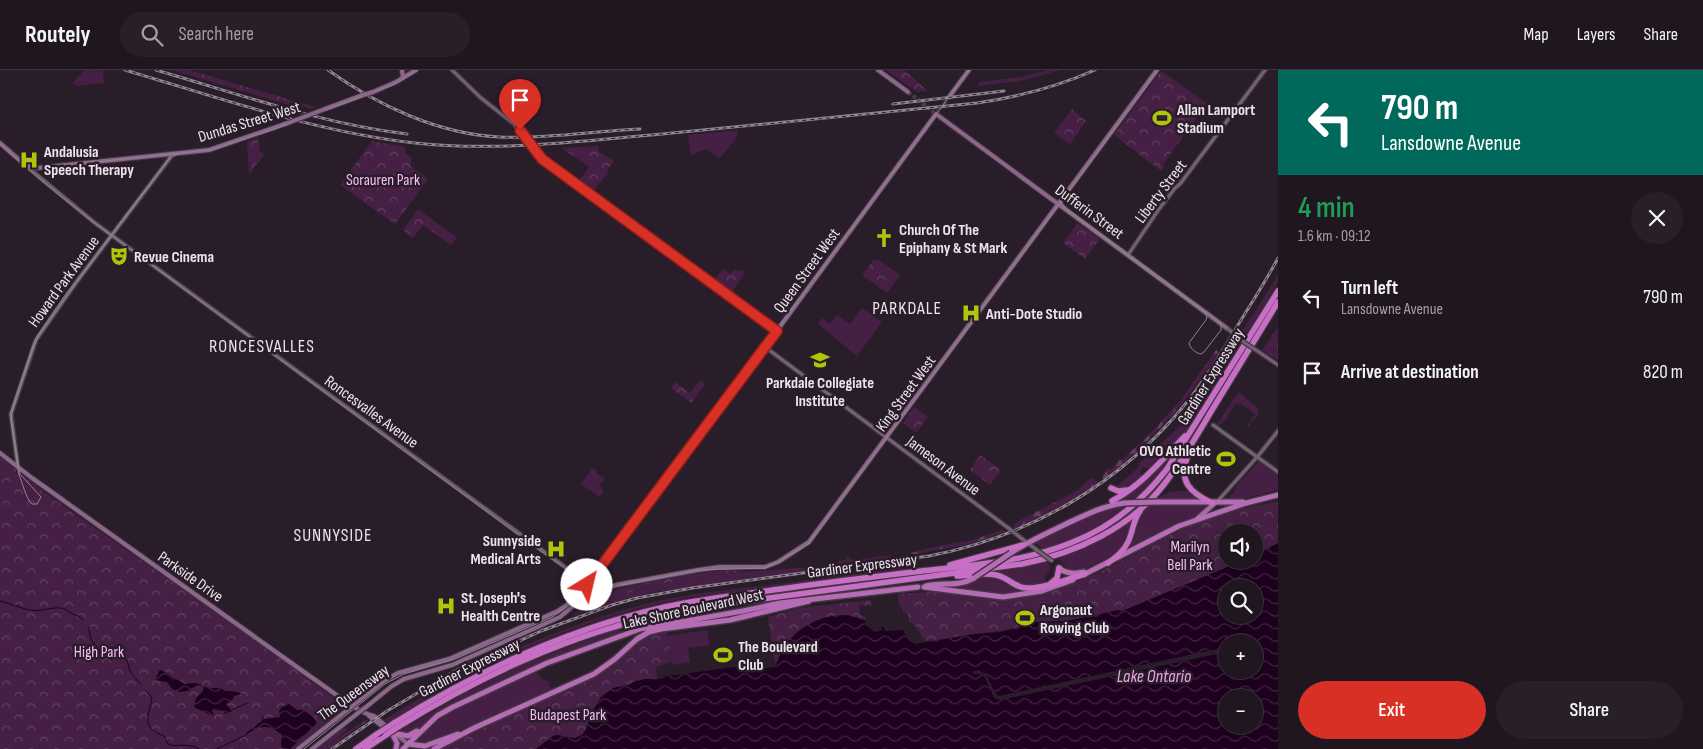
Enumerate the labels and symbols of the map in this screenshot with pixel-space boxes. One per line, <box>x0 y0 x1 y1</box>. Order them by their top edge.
pin <box>499 79 541 130</box>
street label: Dundas Street West <box>196 98 303 147</box>
place label: Allan Lamport Stadium <box>1176 101 1255 138</box>
sports icon: Allan Lamport Stadium <box>1151 107 1173 129</box>
place label: Andalusia Speech Therapy <box>43 143 134 180</box>
hospital icon: Andalusia Speech Therapy <box>18 149 40 171</box>
street label: Liberty Street <box>1131 156 1191 227</box>
park label: Sorauren Park <box>346 171 420 190</box>
street label: Dufferin Street <box>1051 181 1127 244</box>
place label: Church Of The Epiphany & St Mark <box>899 221 1008 258</box>
street label: Queen Street West <box>770 225 844 317</box>
church icon: Church Of The Epiphany & St Mark <box>873 227 895 249</box>
street label: Howard Park Avenue <box>25 233 104 331</box>
theatre icon: Revue Cinema <box>108 245 130 267</box>
place label: Revue Cinema <box>134 248 214 267</box>
district label: PARKDALE <box>872 298 942 319</box>
hospital icon: Anti-Dote Studio <box>960 302 982 324</box>
place label: Anti-Dote Studio <box>985 305 1082 324</box>
street label: Gardiner Expressway <box>1174 325 1249 429</box>
district label: RONCESVALLES <box>209 336 315 357</box>
school or university icon: Parkdale Collegiate Institute <box>809 349 831 371</box>
street label: King Street West <box>872 352 940 436</box>
street label: Roncesvalles Avenue <box>321 372 422 453</box>
place label: Parkdale Collegiate Institute <box>766 374 874 411</box>
street label: Jameson Avenue <box>902 432 984 500</box>
place label: OVO Athletic Centre <box>1139 442 1211 479</box>
sports icon: OVO Athletic Centre <box>1215 448 1237 470</box>
district label: SUNNYSIDE <box>294 525 372 546</box>
place label: Sunnyside Medical Arts <box>470 532 541 569</box>
hospital icon: Sunnyside Medical Arts <box>545 538 567 560</box>
park label: Marilyn Bell Park <box>1167 538 1213 575</box>
street label: Parkside Drive <box>154 548 227 607</box>
street label: Gardiner Expressway <box>806 550 918 583</box>
position arrow <box>560 558 612 610</box>
street label: Lake Shore Boulevard West <box>621 585 765 634</box>
place label: St. Joseph's Health Centre <box>461 589 540 626</box>
hospital icon: St. Joseph's Health Centre <box>435 595 457 617</box>
place label: Argonaut Rowing Club <box>1039 601 1109 638</box>
sports icon: Argonaut Rowing Club <box>1014 607 1036 629</box>
street label: Gardiner Expressway <box>416 635 523 702</box>
place label: The Boulevard Club <box>738 638 818 675</box>
park label: High Park <box>74 643 124 662</box>
sports icon: The Boulevard Club <box>712 644 734 666</box>
street label: The Queensway <box>315 661 393 725</box>
water label: Lake Ontario <box>1117 666 1192 687</box>
park label: Budapest Park <box>530 706 606 725</box>

